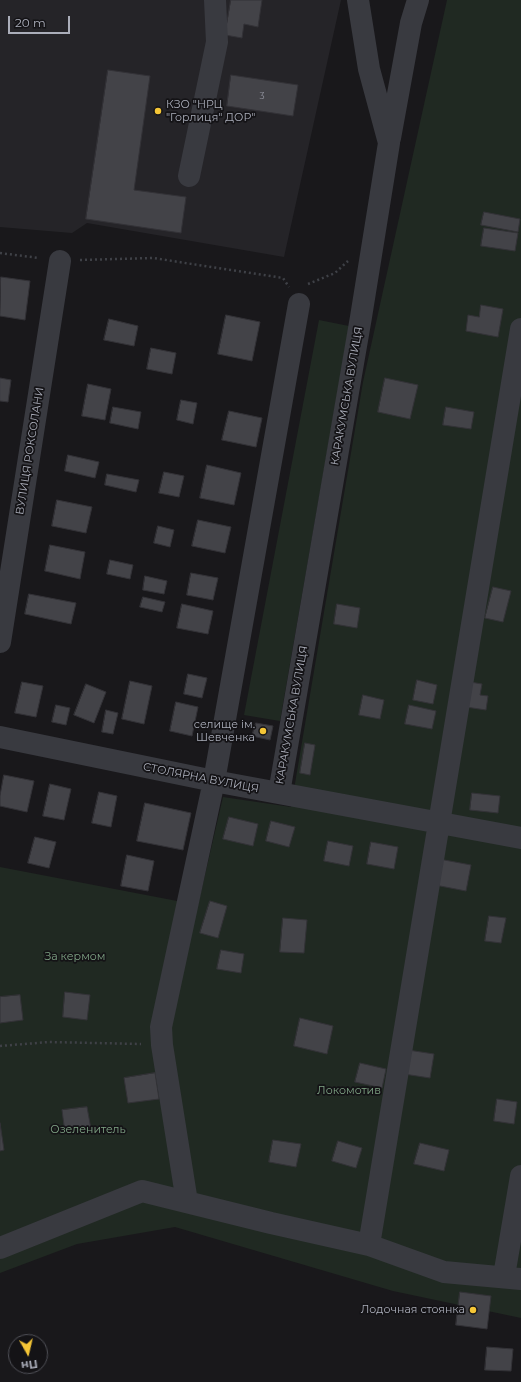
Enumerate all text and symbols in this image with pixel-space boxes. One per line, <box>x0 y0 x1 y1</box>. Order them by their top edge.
scale bar <box>10 8 72 34</box>
text: 20 m <box>15 15 46 30</box>
house number: 3 <box>259 91 265 101</box>
place label: КЗО "НРЦ "Горлиця" ДОР" <box>166 98 255 124</box>
marker: КЗО "НРЦ "Горлиця" ДОР" <box>153 106 163 116</box>
street label: КАРАКУМСЬКА ВУЛИЦЯ <box>328 326 366 466</box>
street label: ВУЛИЦЯ РОКСОЛАНИ <box>13 386 47 516</box>
street label: КАРАКУМСЬКА ВУЛИЦЯ <box>273 645 311 785</box>
place label: селище ім. Шевченка <box>194 718 255 744</box>
marker: селище ім. Шевченка <box>258 726 268 736</box>
street label: СТОЛЯРНА ВУЛИЦЯ <box>142 760 260 796</box>
park label: За кермом <box>44 950 106 964</box>
park label: Локомотив <box>317 1084 381 1098</box>
park label: Озеленитель <box>50 1123 126 1137</box>
place label: Лодочная стоянка <box>361 1303 465 1317</box>
marker: Лодочная стоянка <box>468 1305 478 1315</box>
north arrow <box>8 1334 48 1374</box>
text: Пн <box>20 1357 39 1373</box>

